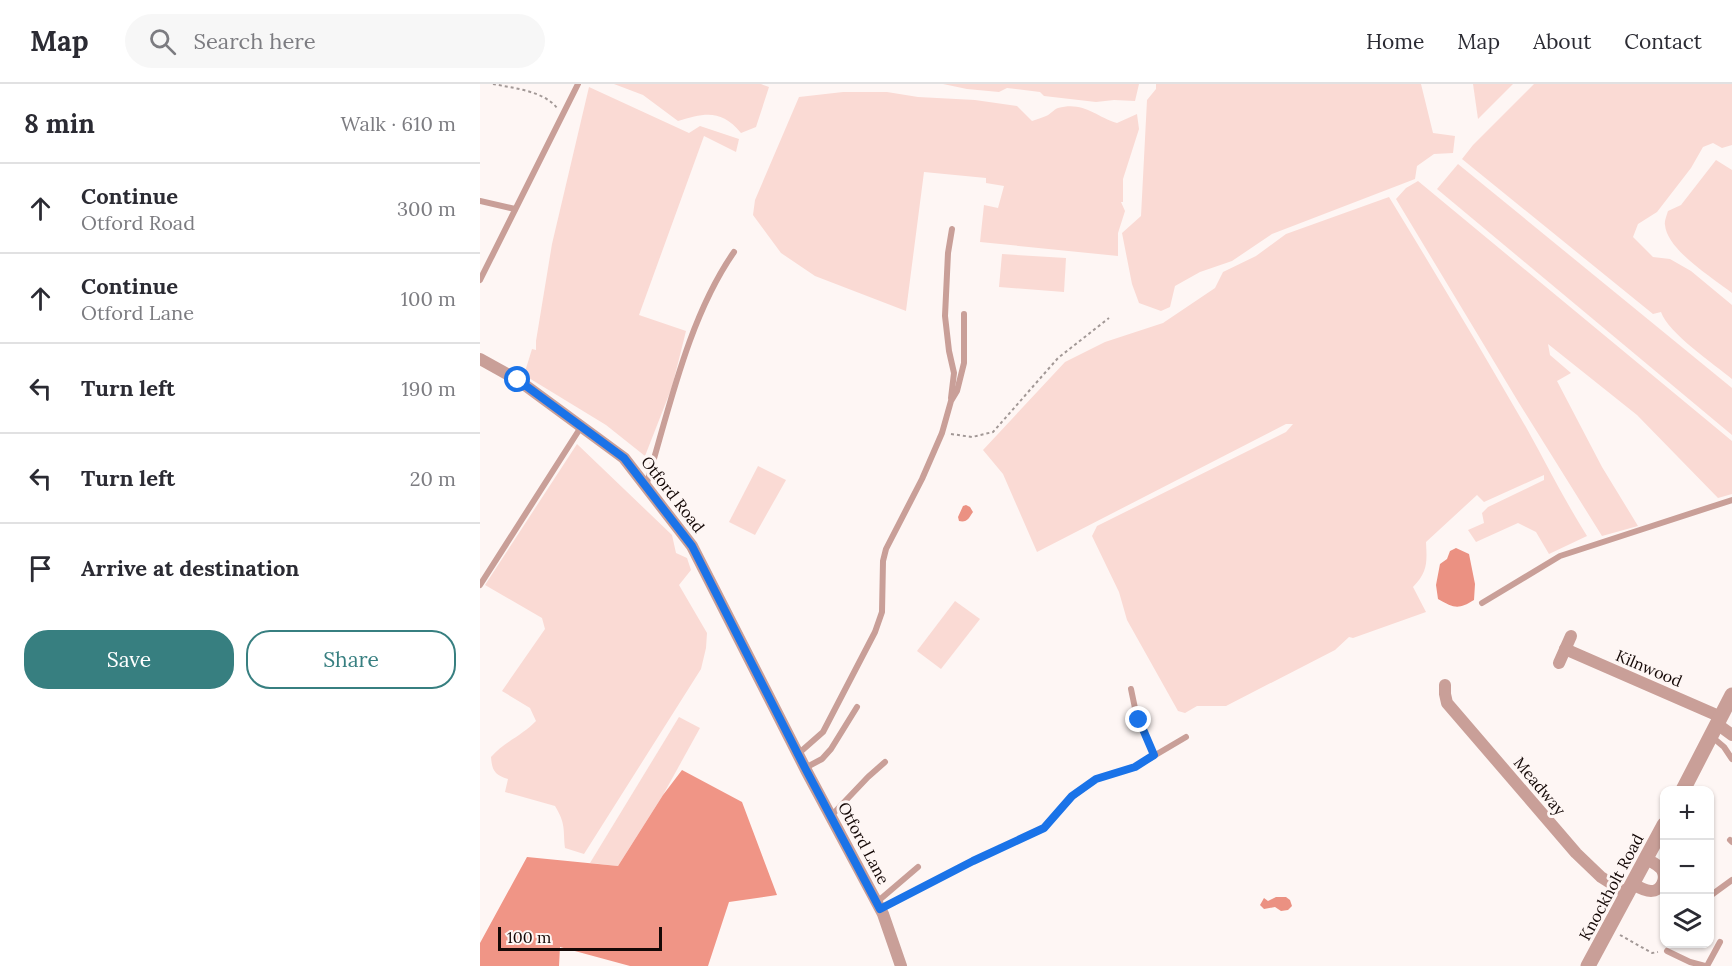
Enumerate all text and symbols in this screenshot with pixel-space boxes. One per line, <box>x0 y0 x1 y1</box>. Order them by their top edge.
search box <box>125 14 545 68</box>
text: Map <box>30 23 89 59</box>
icon: search <box>146 25 179 58</box>
text: Search here <box>194 27 316 55</box>
text: Home <box>1366 28 1424 55</box>
text: Map <box>1457 28 1500 55</box>
text: About <box>1533 28 1591 55</box>
text: Contact <box>1624 28 1702 55</box>
text: 8 min <box>24 107 95 140</box>
text: Walk · 610 m <box>340 111 456 136</box>
text: Continue <box>81 182 178 210</box>
icon: ahead <box>24 192 57 225</box>
text: 300 m <box>397 196 456 221</box>
text: Otford Road <box>81 210 195 235</box>
text: Continue <box>81 272 178 300</box>
icon: ahead <box>24 282 57 315</box>
text: 100 m <box>401 286 456 311</box>
text: Otford Lane <box>81 300 194 325</box>
route start <box>504 366 530 392</box>
icon: left <box>24 372 57 405</box>
text: Turn left <box>81 374 175 402</box>
text: 190 m <box>402 376 456 401</box>
street label: Otford Road <box>637 452 709 536</box>
icon: left <box>24 462 57 495</box>
text: Turn left <box>81 464 175 492</box>
text: 20 m <box>410 466 456 491</box>
icon: arrive <box>24 552 57 585</box>
text: Arrive at destination <box>81 554 299 582</box>
button: Save <box>24 630 234 689</box>
button: Share <box>246 630 456 689</box>
street label: Kilnwood <box>1613 645 1686 691</box>
route end <box>1125 706 1151 732</box>
street label: Meadway <box>1510 753 1571 820</box>
map controls <box>1660 786 1714 948</box>
button: + <box>1660 786 1714 840</box>
street label: Otford Lane <box>834 798 894 888</box>
street label: Knockholt Road <box>1574 830 1648 944</box>
button: − <box>1660 840 1714 894</box>
button: layers <box>1660 894 1714 948</box>
scale bar <box>498 924 662 952</box>
text: 100 m <box>507 927 551 947</box>

